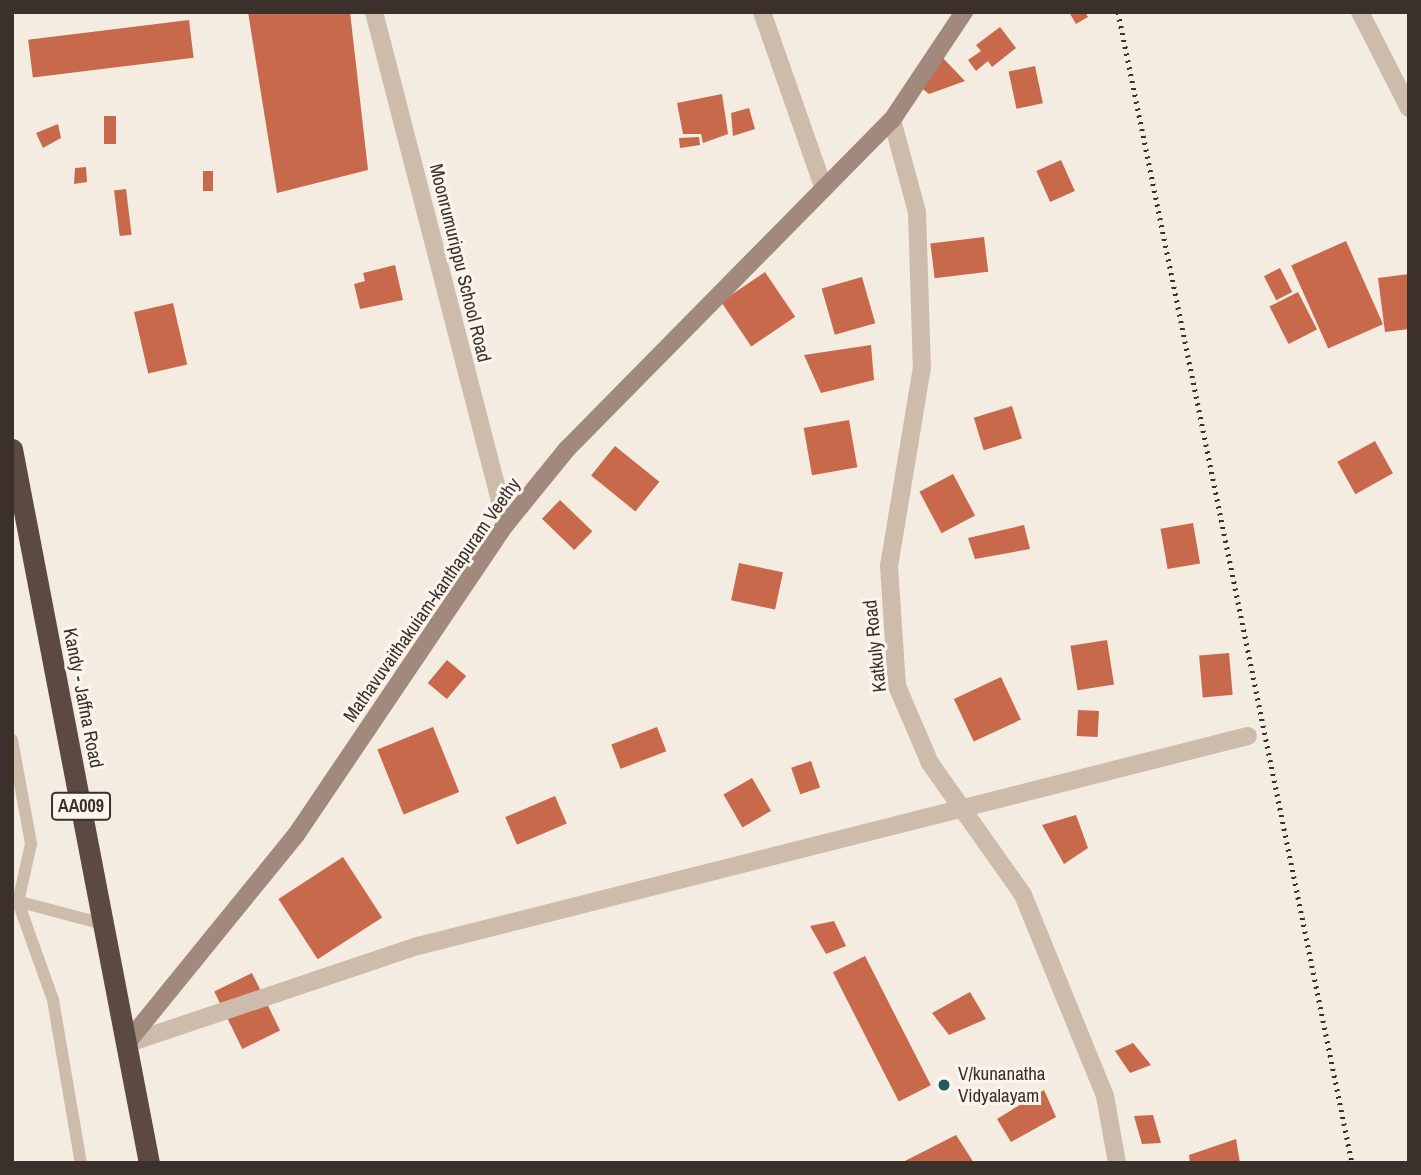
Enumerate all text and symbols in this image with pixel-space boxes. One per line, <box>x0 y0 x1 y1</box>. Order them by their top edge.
street label: Moonrumurippu School Road <box>424 162 496 364</box>
street label: Mathavuvaithakuiam-kanthapuram Veethy <box>339 474 525 726</box>
street label: Katkuly Road <box>859 599 891 693</box>
street label: Kandy - Jaffna Road <box>58 626 108 770</box>
road number: AA009 <box>50 792 112 820</box>
place label: V/kunanatha Vidyalayam <box>958 1063 1045 1107</box>
marker: V/kunanatha Vidyalayam <box>936 1077 952 1093</box>

